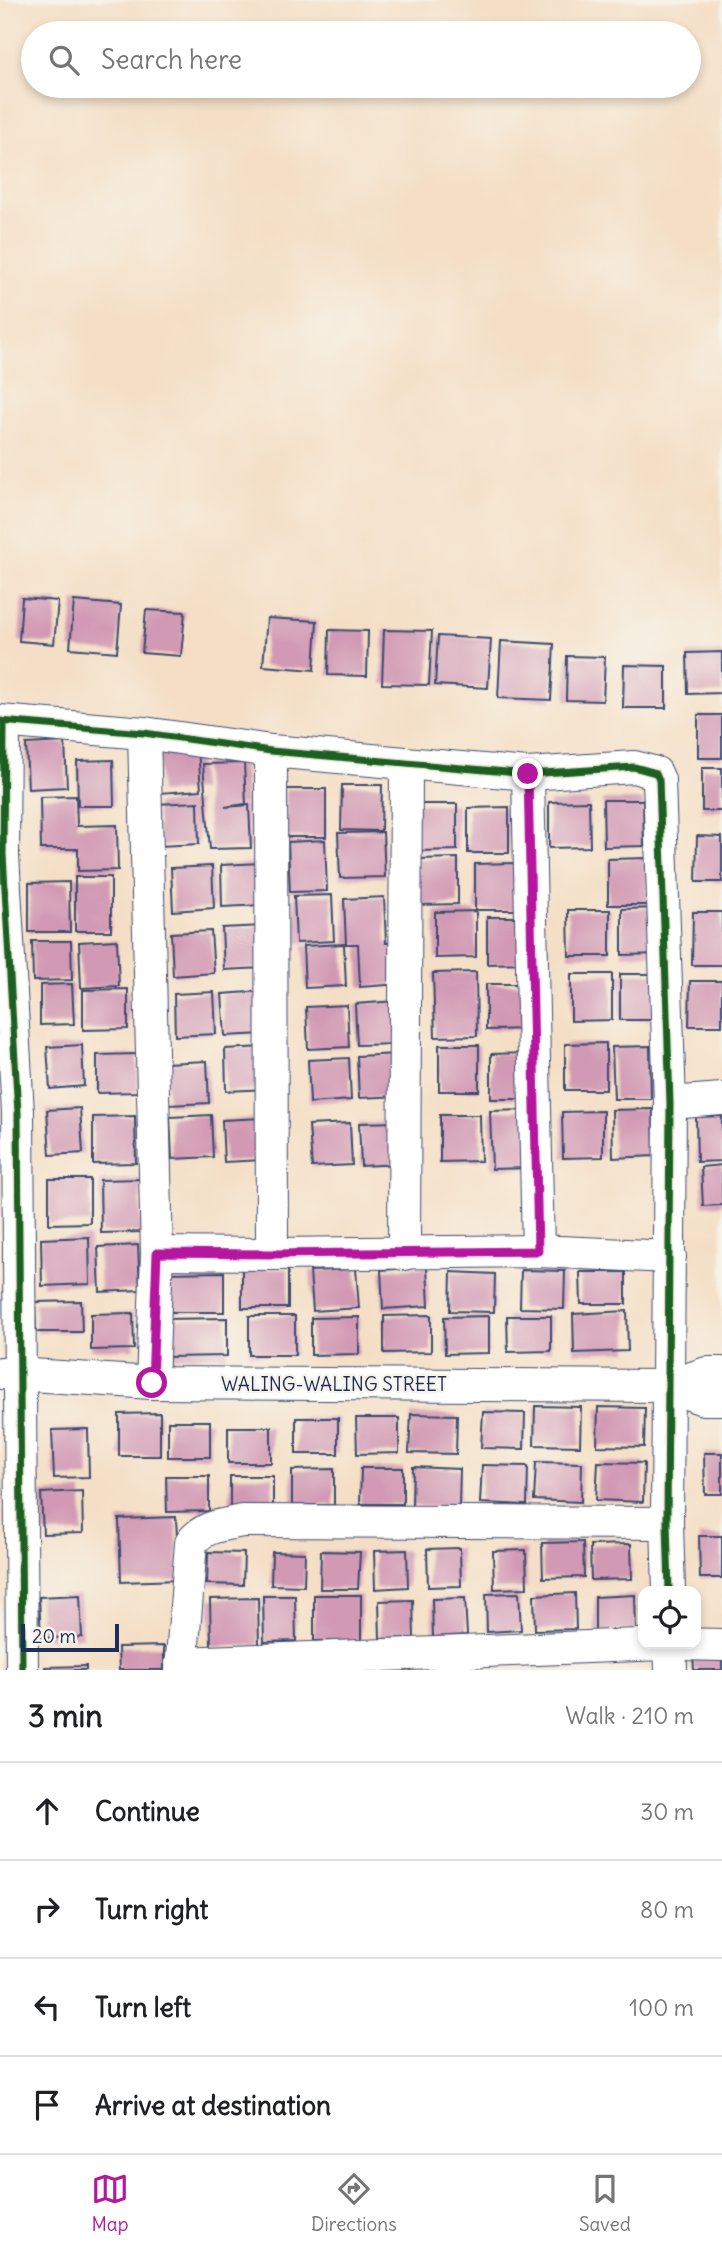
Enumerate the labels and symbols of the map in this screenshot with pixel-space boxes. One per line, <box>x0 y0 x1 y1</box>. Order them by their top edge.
route end <box>512 758 543 789</box>
route start <box>136 1367 167 1398</box>
street label: WALING-WALING STREET <box>221 1372 447 1396</box>
scale bar <box>21 1621 119 1653</box>

